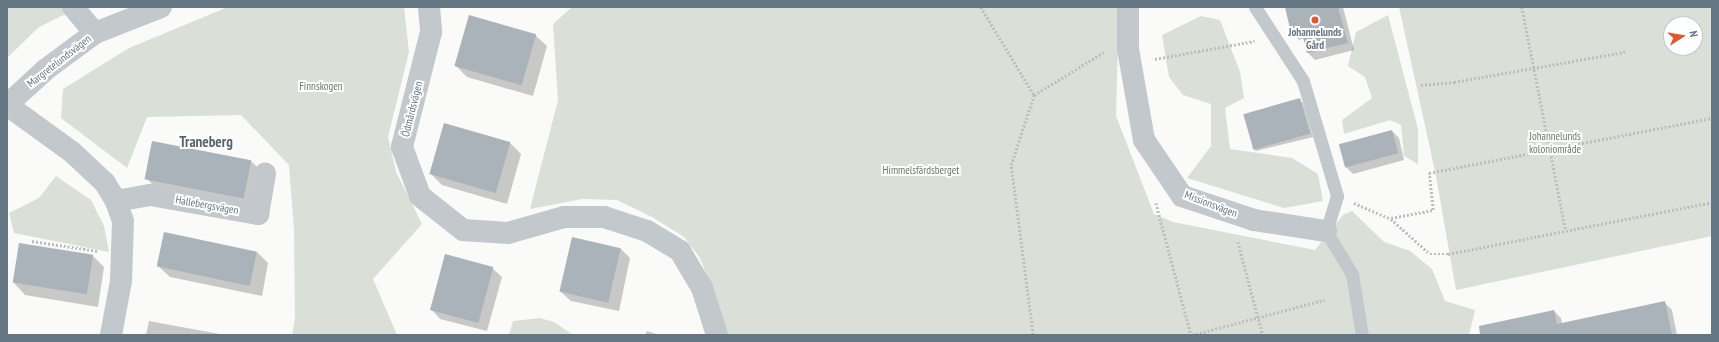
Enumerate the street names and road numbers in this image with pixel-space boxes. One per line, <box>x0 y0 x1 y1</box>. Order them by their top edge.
street label: Margretelundsvägen <box>24 32 94 90</box>
street label: Ödmårdsvägen <box>399 80 425 138</box>
street label: Missionsvägen <box>1183 188 1239 220</box>
street label: Hallebergsvägen <box>175 193 239 217</box>

